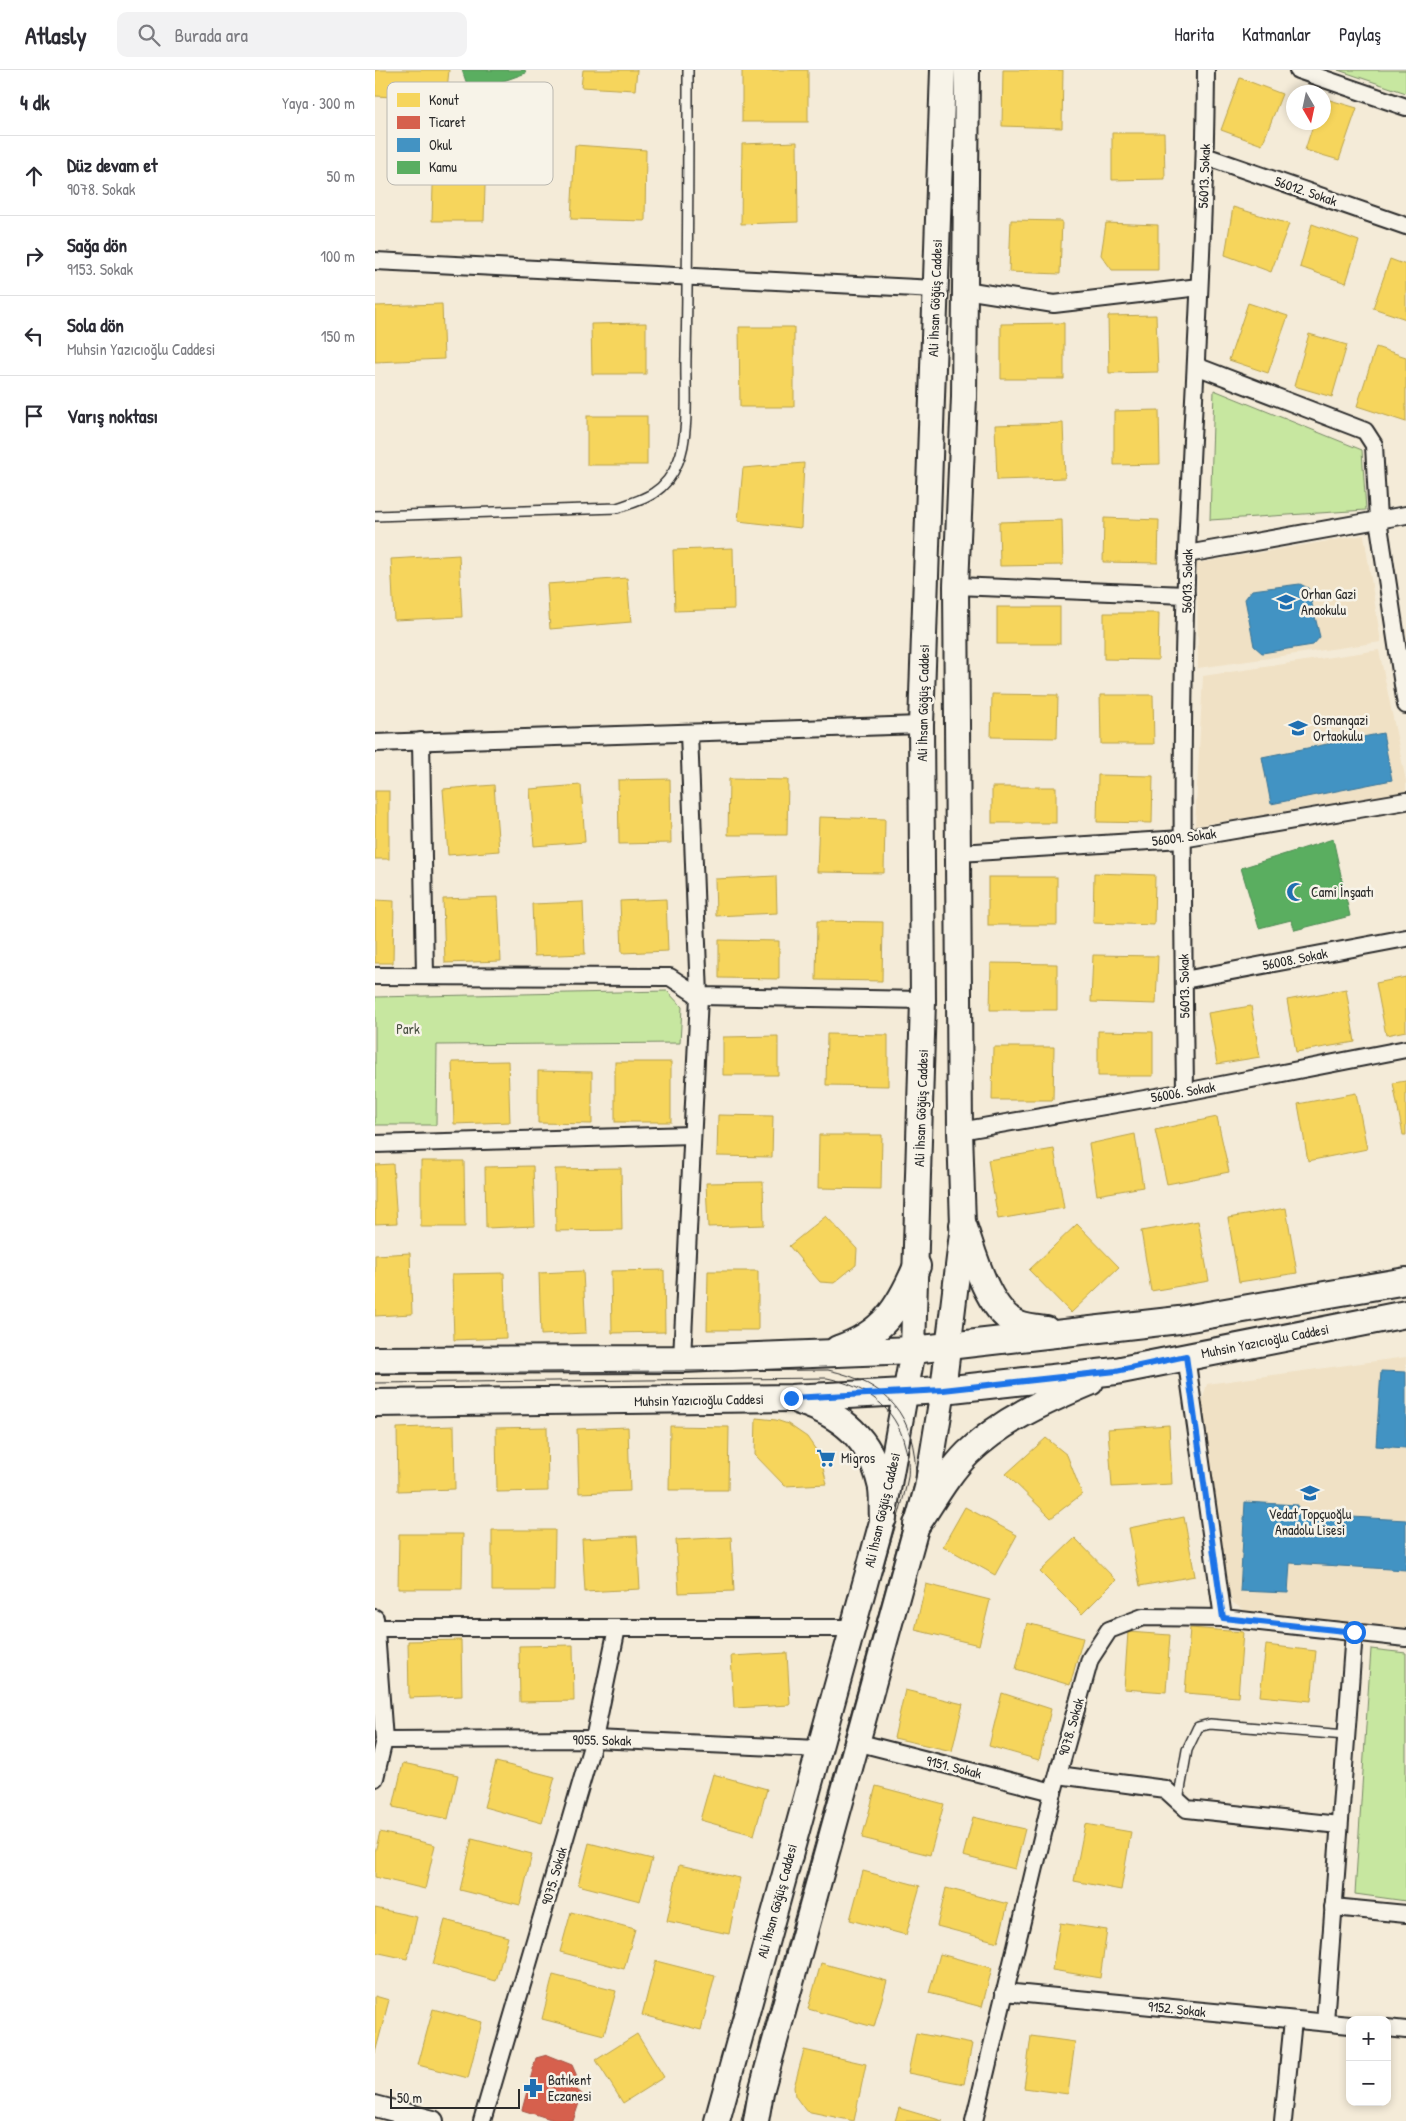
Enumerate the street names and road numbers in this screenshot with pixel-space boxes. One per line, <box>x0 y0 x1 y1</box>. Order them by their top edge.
street label: 56013. Sokak <box>1193 143 1214 209</box>
street label: 56012. Sokak <box>1272 171 1340 210</box>
street label: Ali İhsan Göğüş Caddesi <box>923 239 947 357</box>
street label: 56013. Sokak <box>1176 548 1197 613</box>
street label: Ali İhsan Göğüş Caddesi <box>912 644 934 762</box>
street label: 56009. Sokak <box>1151 823 1217 850</box>
street label: 56008. Sokak <box>1261 943 1329 974</box>
street label: 56013. Sokak <box>1173 953 1194 1018</box>
street label: Ali İhsan Göğüş Caddesi <box>909 1049 933 1167</box>
street label: 56006. Sokak <box>1149 1076 1217 1107</box>
street label: Muhsin Yazıcıoğlu Caddesi <box>1199 1319 1331 1363</box>
street label: Muhsin Yazıcıoğlu Caddesi <box>634 1389 764 1411</box>
street label: Ali İhsan Göğüş Caddesi <box>859 1451 905 1569</box>
street label: 9078. Sokak <box>1053 1695 1088 1758</box>
street label: 9055. Sokak <box>573 1729 632 1750</box>
street label: 9151. Sokak <box>924 1750 984 1783</box>
street label: Ali İhsan Göğüş Caddesi <box>752 1842 802 1960</box>
street label: 9075. Sokak <box>536 1844 571 1907</box>
street label: 9152. Sokak <box>1147 1996 1207 2021</box>

